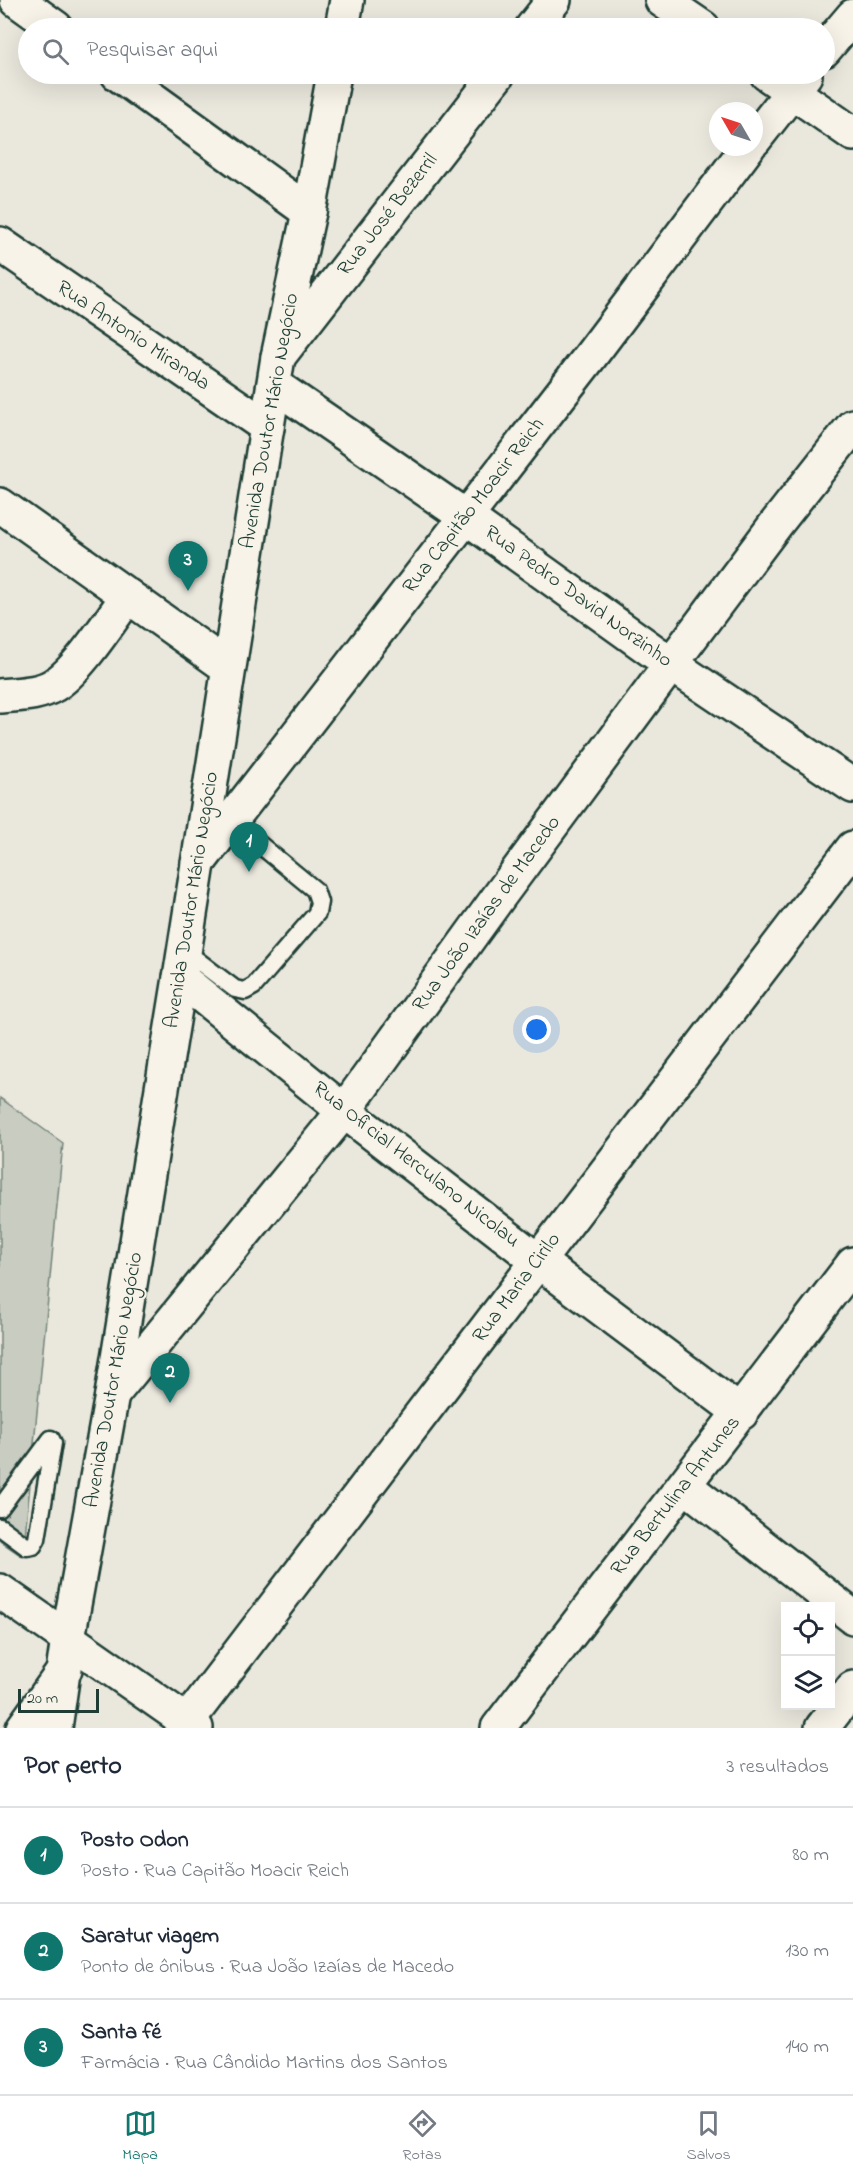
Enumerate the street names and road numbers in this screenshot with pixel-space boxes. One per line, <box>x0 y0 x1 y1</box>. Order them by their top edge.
street label: Rua José Bezerril <box>330 147 446 283</box>
street label: Rua Antonio Miranda <box>50 273 216 399</box>
street label: Avenida Doutor Mário Negócio <box>233 291 309 552</box>
street label: Rua Capitão Moacir Reich <box>396 412 552 600</box>
street label: Rua Pedro David Norzinho <box>478 518 678 676</box>
street label: Avenida Doutor Mário Negócio <box>157 769 229 1031</box>
street label: Rua João Izaías de Macedo <box>405 810 569 1018</box>
street label: Rua Oficial Herculano Nicolau <box>306 1074 526 1256</box>
street label: Rua Maria Cirilo <box>466 1227 568 1349</box>
street label: Avenida Doutor Mário Negócio <box>77 1250 153 1511</box>
street label: Rua Bertulina Antunes <box>604 1409 748 1583</box>

